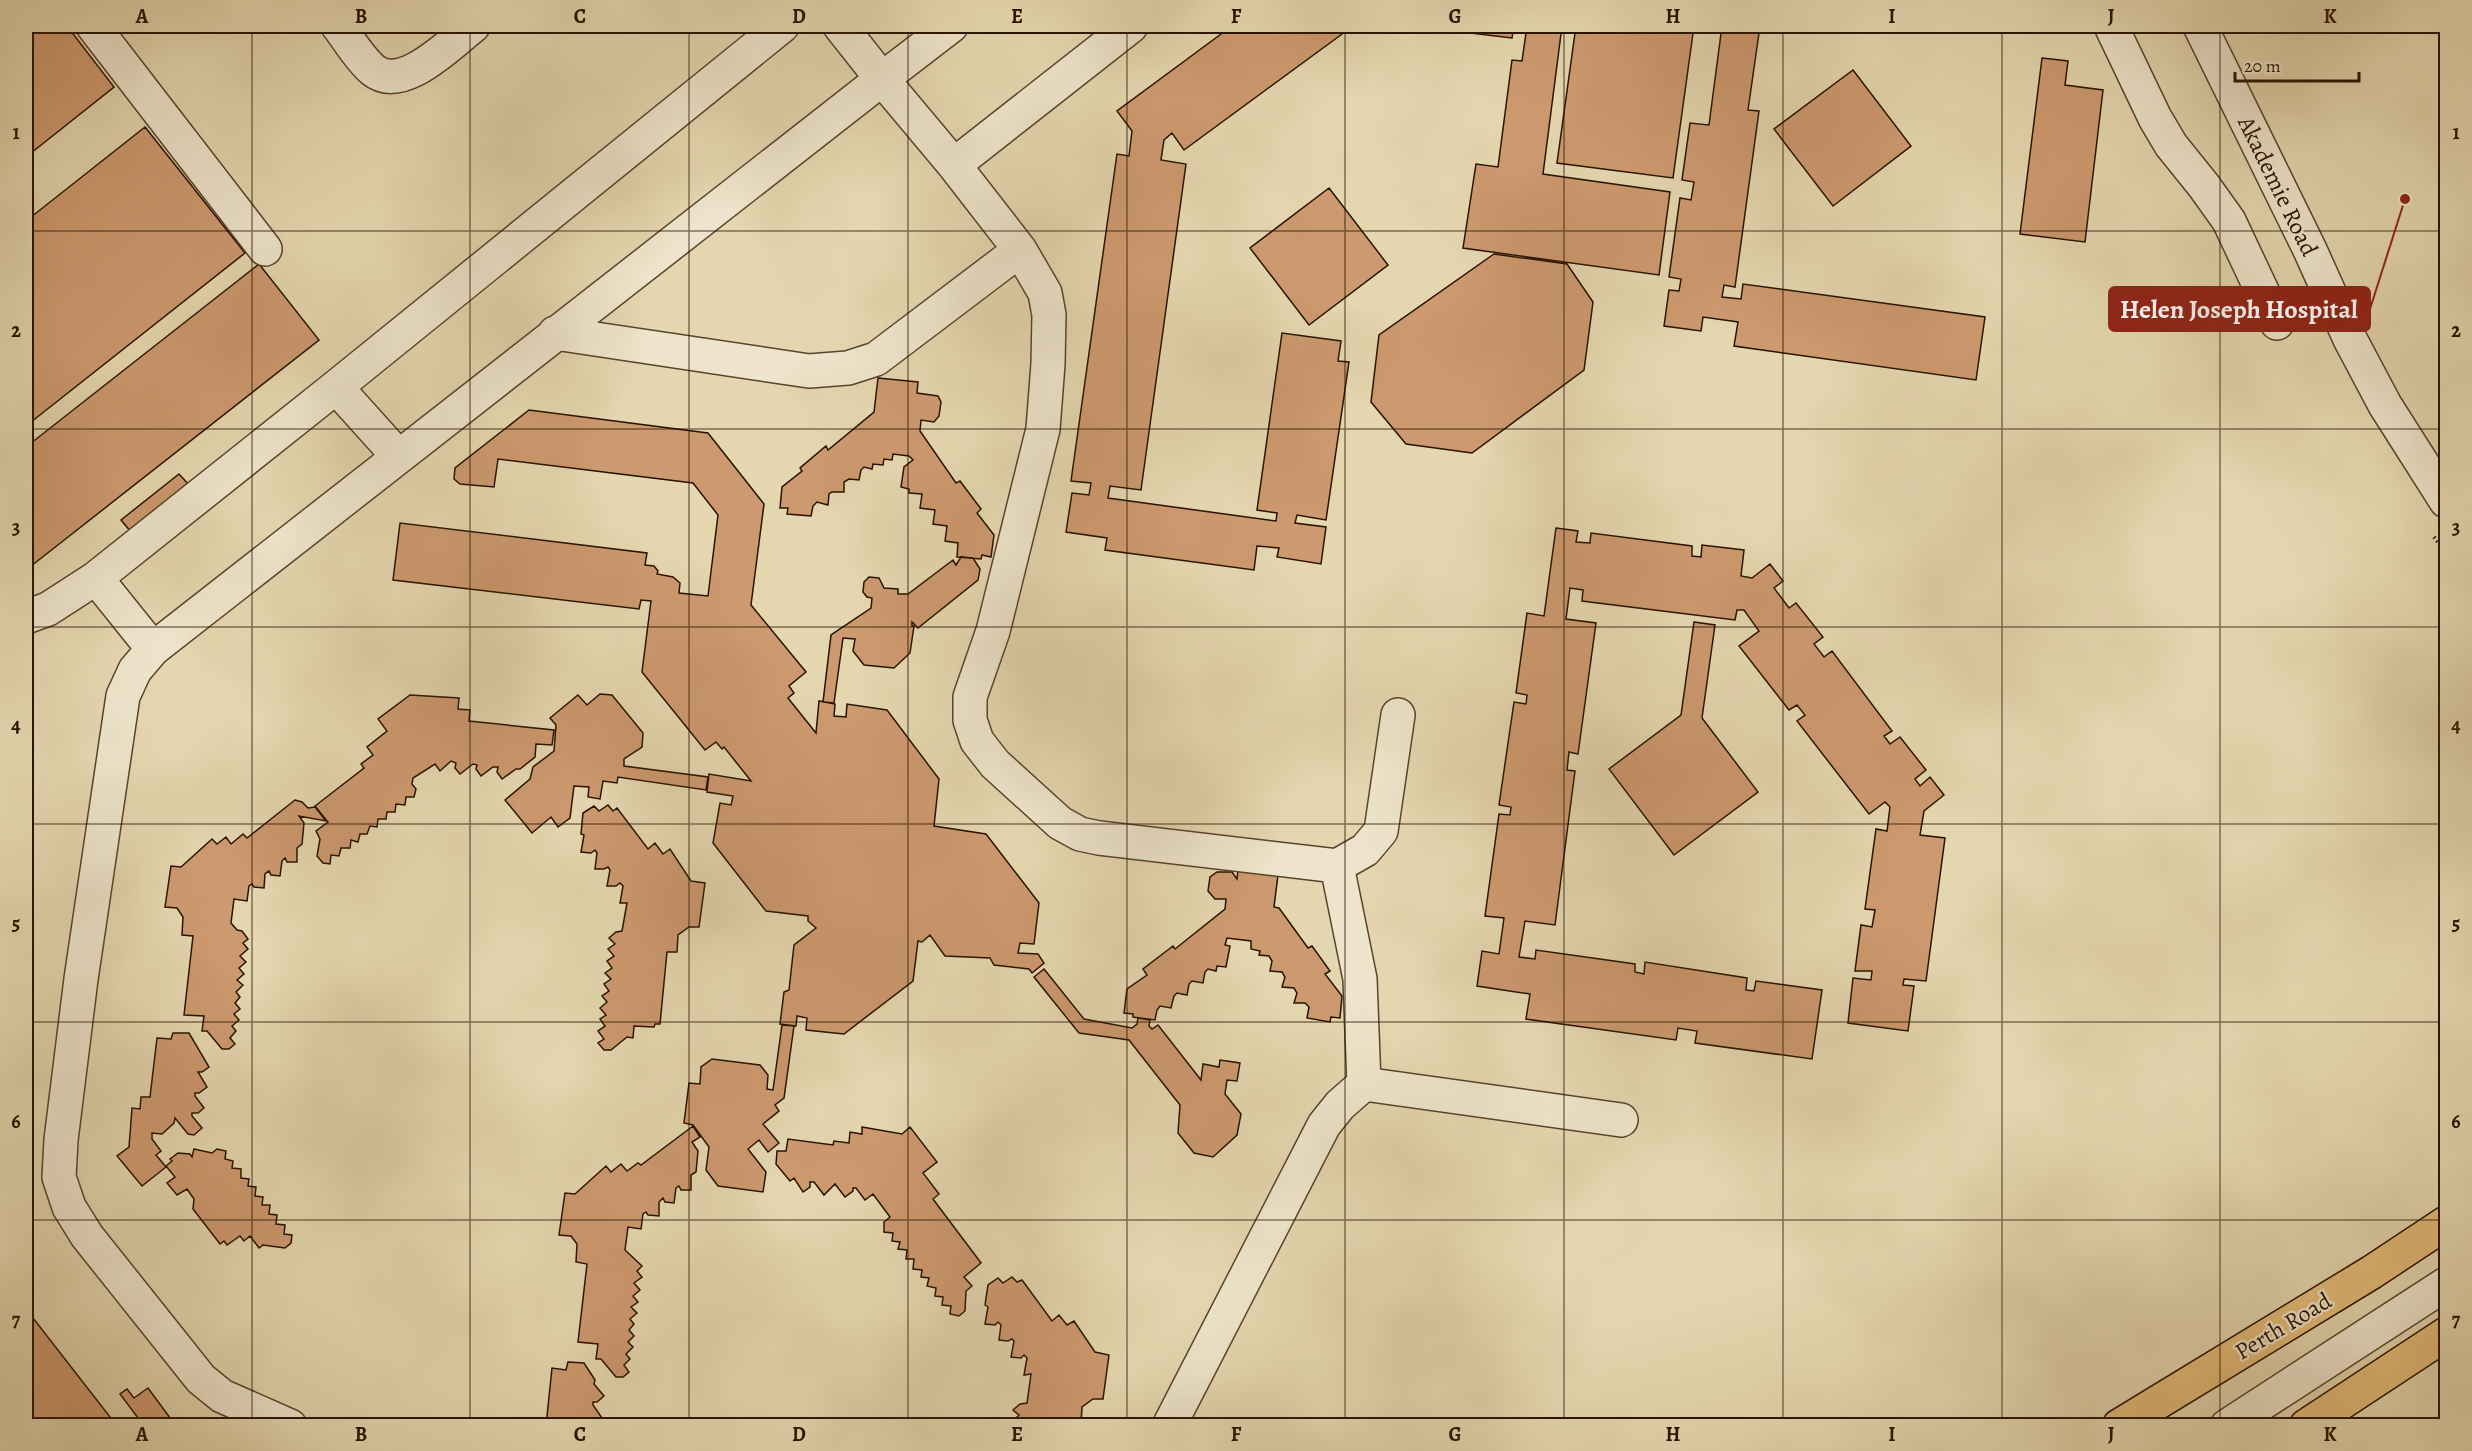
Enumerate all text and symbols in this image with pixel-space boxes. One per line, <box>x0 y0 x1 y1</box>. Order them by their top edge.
text: A <box>135 3 149 30</box>
text: B <box>355 3 367 30</box>
text: C <box>574 3 586 30</box>
text: D <box>792 3 806 30</box>
text: E <box>1011 3 1023 30</box>
text: F <box>1231 3 1242 30</box>
text: G <box>1448 3 1462 30</box>
text: H <box>1666 3 1681 30</box>
text: I <box>1888 3 1896 30</box>
text: J <box>2108 3 2115 30</box>
text: K <box>2323 3 2337 30</box>
scale bar <box>2235 45 2360 83</box>
text: 20 m <box>2244 54 2281 78</box>
street label: Akademie Road <box>2230 110 2326 261</box>
text: 1 <box>12 119 20 146</box>
text: 1 <box>2452 119 2460 146</box>
callout: Helen Joseph Hospital <box>2109 287 2370 331</box>
text: Helen Joseph Hospital <box>2120 292 2358 327</box>
text: 2 <box>11 317 21 344</box>
text: 2 <box>2451 317 2461 344</box>
text: 3 <box>12 514 20 541</box>
text: 3 <box>2452 514 2460 541</box>
text: 4 <box>11 712 21 739</box>
text: 4 <box>2451 712 2461 739</box>
text: 5 <box>12 910 20 937</box>
text: 5 <box>2452 910 2460 937</box>
text: 6 <box>11 1108 21 1135</box>
text: 6 <box>2451 1108 2461 1135</box>
street label: Perth Road <box>2229 1285 2337 1367</box>
text: 7 <box>12 1306 21 1333</box>
text: 7 <box>2452 1306 2461 1333</box>
text: A <box>135 1421 149 1448</box>
text: B <box>355 1421 367 1448</box>
text: C <box>574 1421 586 1448</box>
text: D <box>792 1421 806 1448</box>
text: E <box>1011 1421 1023 1448</box>
text: F <box>1231 1421 1242 1448</box>
text: G <box>1448 1421 1462 1448</box>
text: H <box>1666 1421 1681 1448</box>
text: I <box>1888 1421 1896 1448</box>
text: J <box>2108 1421 2115 1448</box>
text: K <box>2323 1421 2337 1448</box>

